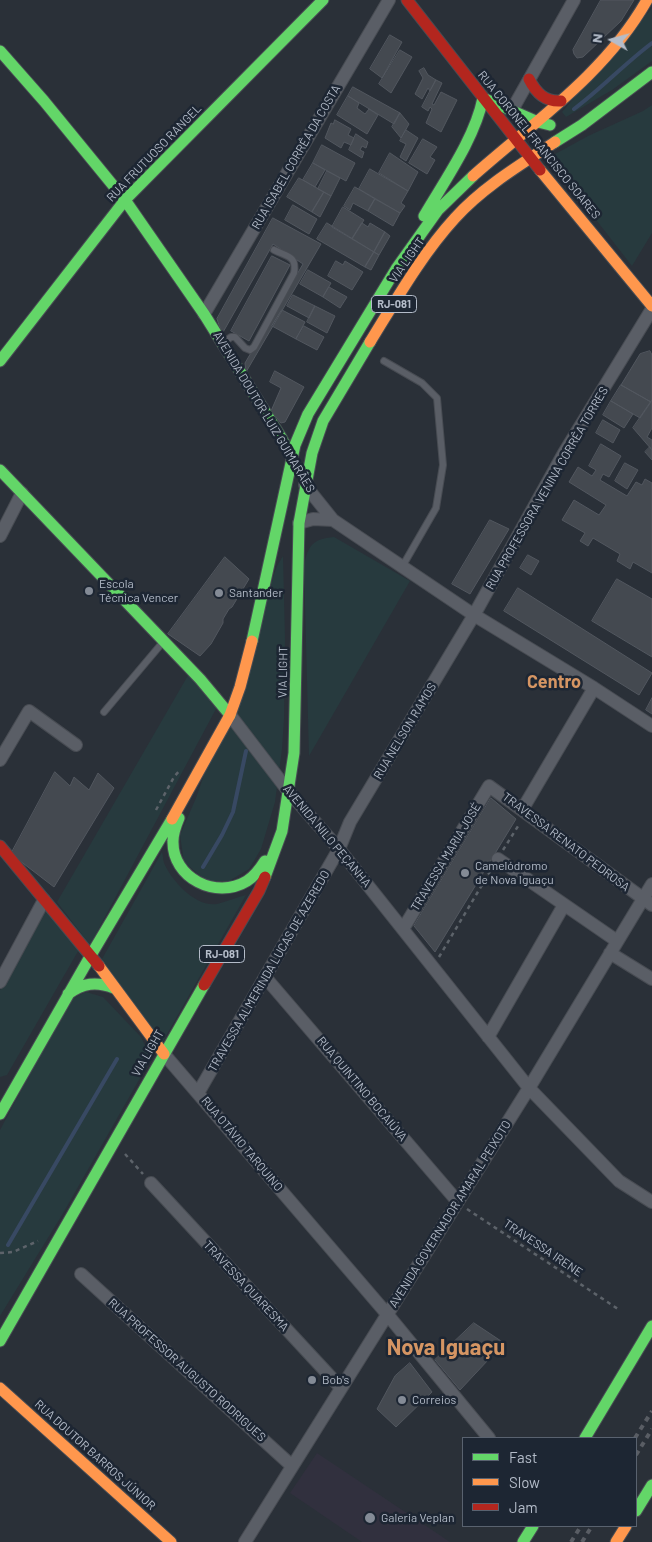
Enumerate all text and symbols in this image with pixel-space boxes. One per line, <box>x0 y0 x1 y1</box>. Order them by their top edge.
north arrow <box>587 15 637 65</box>
text: N <box>588 32 606 44</box>
street label: RUA CORONEL FRANCISCO SOARES <box>475 68 603 222</box>
street label: RUA ISABEL CORRÊA DA COSTA <box>249 82 343 232</box>
street label: RUA FRUTUOSO RANGEL <box>104 101 204 205</box>
street label: VIA LIGHT <box>386 235 428 285</box>
road number: RJ-081 <box>372 296 416 312</box>
street label: AVENIDA DOUTOR LUIZ GUIMARÃES <box>210 329 318 495</box>
street label: RUA PROFESSORA VENINA CORRÊA TORRES <box>483 384 611 592</box>
place label: Escola Técnica Vencer <box>99 577 178 605</box>
marker: Escola Técnica Vencer <box>83 585 95 597</box>
place label: Santander <box>229 586 283 600</box>
marker: Santander <box>213 587 225 599</box>
street label: VIA LIGHT <box>275 646 291 698</box>
district label: Centro <box>527 671 581 693</box>
street label: RUA NELSON RAMOS <box>371 680 439 782</box>
street label: AVENIDA NILO PEÇANHA <box>280 782 374 890</box>
street label: TRAVESSA RENATO PEDROSA <box>500 789 632 895</box>
street label: TRAVESSA MARIA JOSÉ <box>408 800 484 914</box>
place label: Camelódromo de Nova Iguaçu <box>475 859 554 887</box>
marker: Camelódromo de Nova Iguaçu <box>459 867 471 879</box>
street label: TRAVESSA ALMERINDA LUCAS DE AZEREDO <box>205 868 333 1074</box>
road number: RJ-081 <box>200 946 244 962</box>
street label: VIA LIGHT <box>129 1027 167 1079</box>
street label: RUA QUINTINO BOCAIÚVA <box>314 1034 410 1144</box>
street label: RUA OTÁVIO TARQUINO <box>198 1094 286 1194</box>
street label: AVENIDA GOVERNADOR AMARAL PEIXOTO <box>386 1118 514 1310</box>
street label: TRAVESSA IRENE <box>501 1216 585 1280</box>
street label: TRAVESSA QUARESMA <box>200 1238 292 1334</box>
street label: RUA PROFESSOR AUGUSTO RODRIGUES <box>105 1295 269 1445</box>
district label: Nova Iguaçu <box>387 1335 505 1361</box>
place label: Bob's <box>322 1373 349 1387</box>
marker: Bob's <box>306 1374 318 1386</box>
place label: Correios <box>412 1393 456 1407</box>
marker: Correios <box>396 1394 408 1406</box>
street label: RUA DOUTOR BARROS JÚNIOR <box>32 1397 158 1513</box>
legend <box>462 1437 637 1527</box>
text: Fast <box>509 1448 537 1466</box>
text: Slow <box>509 1473 540 1491</box>
text: Jam <box>509 1498 538 1516</box>
marker: Galeria Veplan <box>363 1511 377 1525</box>
place label: Galeria Veplan <box>381 1511 454 1525</box>

